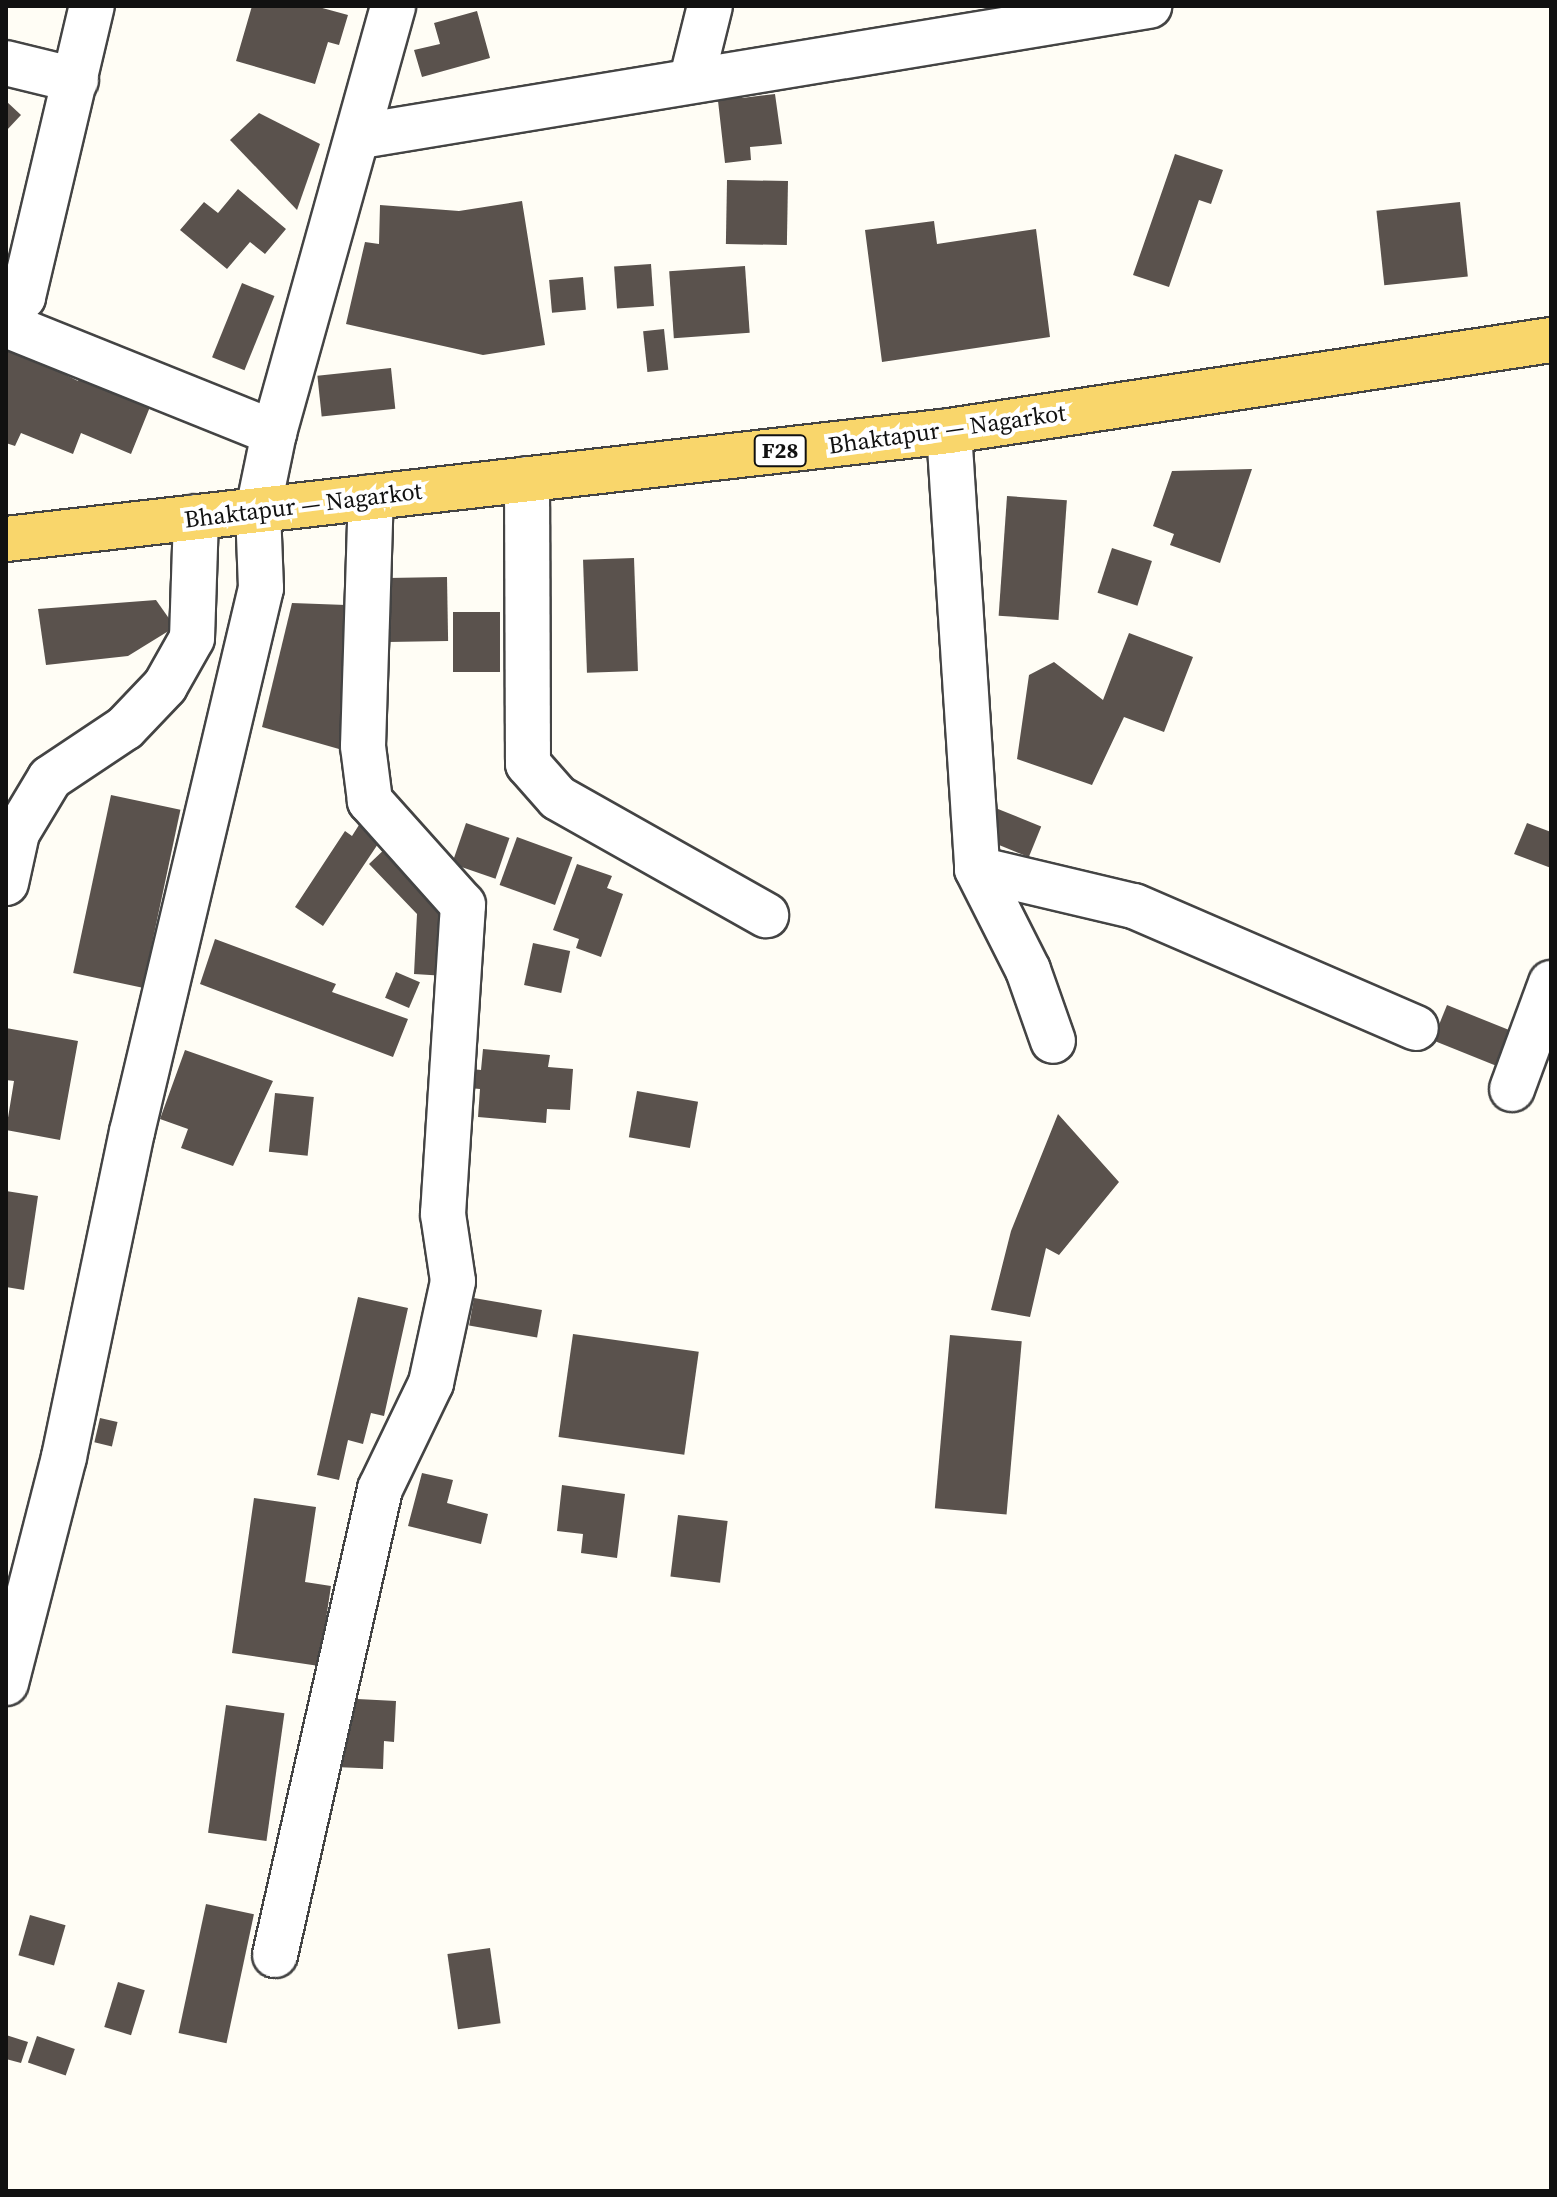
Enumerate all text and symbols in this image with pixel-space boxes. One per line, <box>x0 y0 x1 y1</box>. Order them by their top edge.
street label: Bhaktapur — Nagarkot <box>826 398 1068 460</box>
road number: F28 <box>752 433 808 469</box>
street label: Bhaktapur — Nagarkot <box>182 476 424 534</box>

